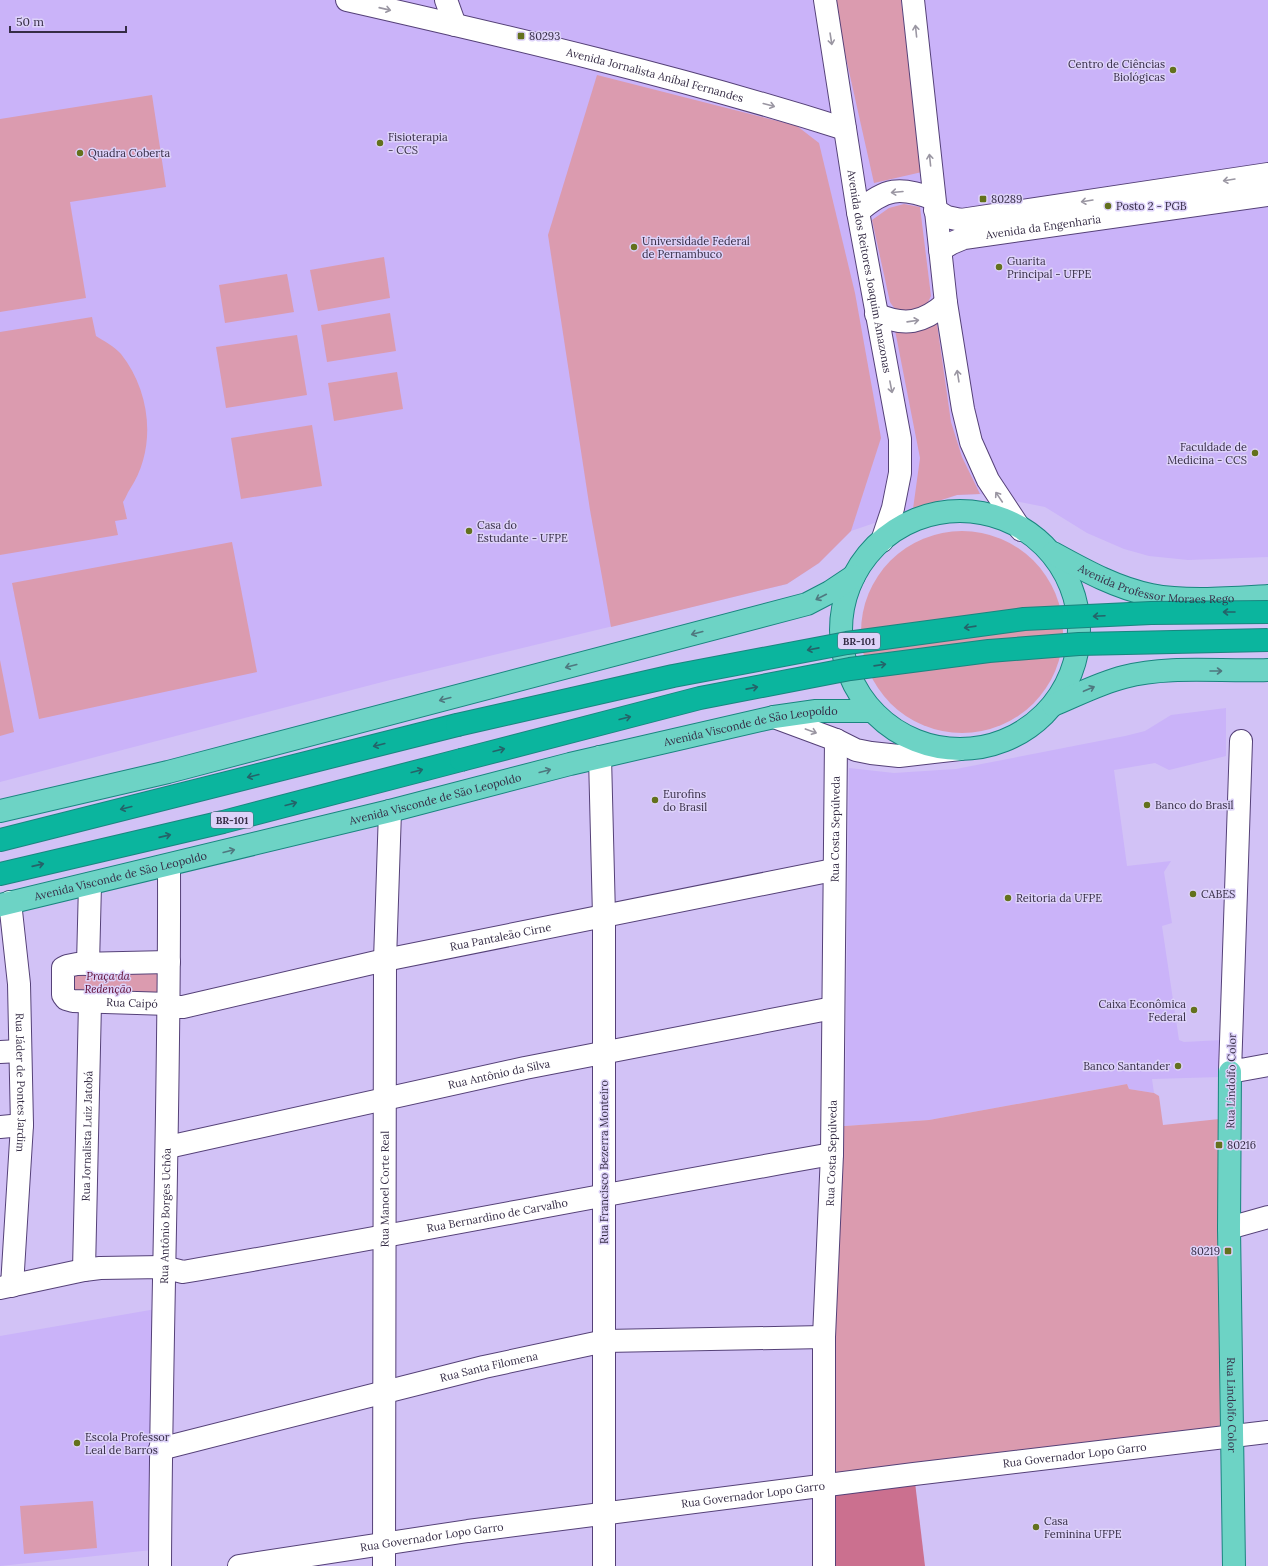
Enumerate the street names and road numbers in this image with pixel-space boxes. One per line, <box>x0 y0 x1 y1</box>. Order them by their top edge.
street label: Avenida Jornalista Aníbal Fernandes <box>564 45 745 105</box>
street label: Avenida dos Reitores Joaquim Amazonas <box>844 168 895 374</box>
street label: Avenida da Engenharia <box>984 212 1102 242</box>
street label: Avenida Professor Moraes Rego <box>1075 560 1235 606</box>
road number: BR-101 <box>838 633 880 649</box>
street label: Avenida Visconde de São Leopoldo <box>661 704 838 749</box>
street label: Avenida Visconde de São Leopoldo <box>347 770 523 828</box>
street label: Rua Costa Sepúlveda <box>828 776 843 882</box>
road number: BR-101 <box>211 812 253 828</box>
street label: Avenida Visconde de São Leopoldo <box>32 848 208 904</box>
street label: Rua Pantaleão Cirne <box>449 920 552 954</box>
street label: Rua Caipó <box>106 995 158 1011</box>
street label: Rua Jáder de Pontes Jardim <box>13 1013 29 1153</box>
street label: Rua Lindolfo Color <box>1223 1033 1239 1129</box>
street label: Rua Antônio da Silva <box>447 1056 552 1092</box>
street label: Rua Jornalista Luiz Jatobá <box>79 1070 95 1202</box>
street label: Rua Francisco Bezerra Monteiro <box>597 1080 611 1244</box>
street label: Rua Costa Sepúlveda <box>823 1100 840 1207</box>
street label: Rua Manoel Corte Real <box>378 1131 392 1247</box>
street label: Rua Antônio Borges Uchôa <box>157 1148 174 1284</box>
street label: Rua Bernardino de Carvalho <box>426 1195 569 1235</box>
street label: Rua Santa Filomena <box>438 1349 539 1385</box>
street label: Rua Lindolfo Color <box>1224 1357 1239 1453</box>
street label: Rua Governador Lopo Garro <box>1002 1439 1147 1470</box>
street label: Rua Governador Lopo Garro <box>680 1478 826 1511</box>
street label: Rua Governador Lopo Garro <box>359 1520 504 1554</box>

